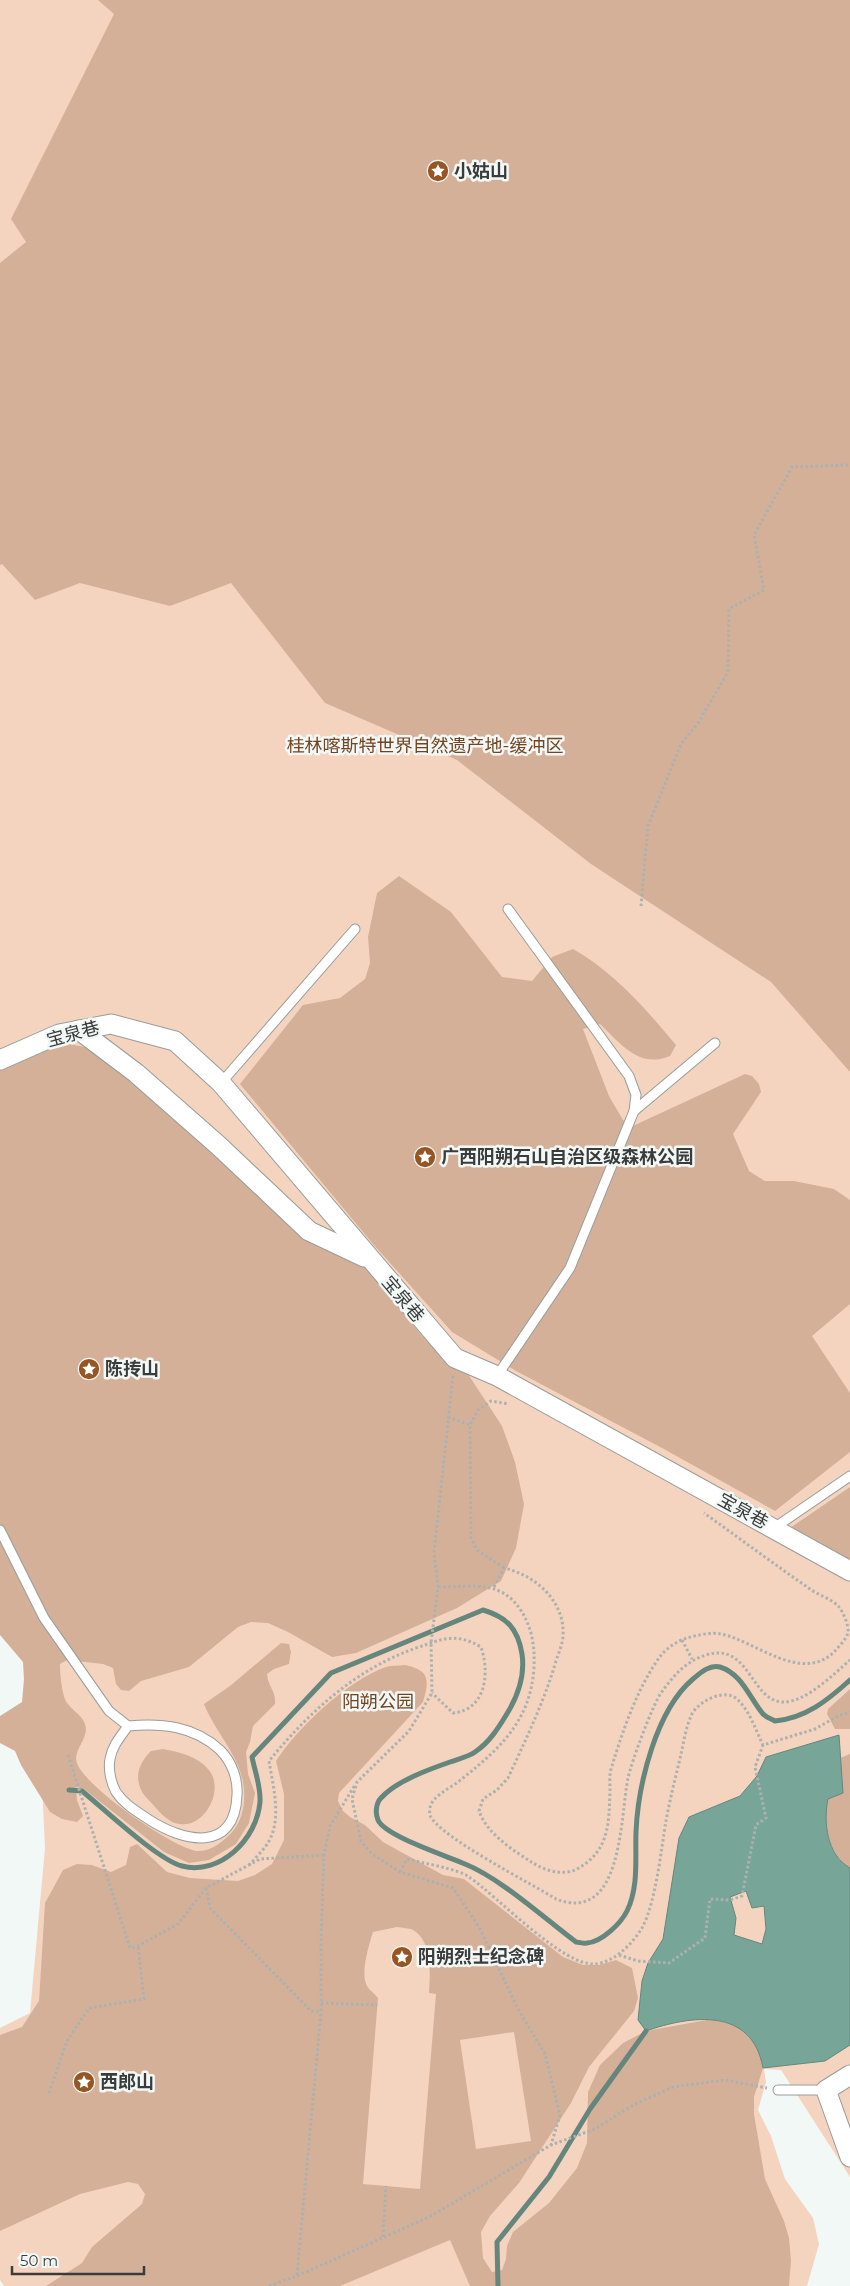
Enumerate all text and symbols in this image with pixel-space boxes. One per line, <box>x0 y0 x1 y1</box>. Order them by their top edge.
place icon: 小姑山 <box>426 159 450 183</box>
place label: 小姑山 <box>454 160 508 182</box>
park label: 桂林喀斯特世界自然遗产地-缓冲区 <box>287 735 563 757</box>
street label: 宝泉巷 <box>44 1016 102 1052</box>
place icon: 广西阳朔石山自治区级森林公园 <box>413 1145 437 1169</box>
place label: 广西阳朔石山自治区级森林公园 <box>441 1146 693 1168</box>
street label: 宝泉巷 <box>377 1271 429 1327</box>
place icon: 陈抟山 <box>77 1357 101 1381</box>
place label: 陈抟山 <box>105 1358 159 1380</box>
street label: 宝泉巷 <box>714 1488 772 1534</box>
park label: 阳朔公园 <box>342 1691 414 1713</box>
place icon: 阳朔烈士纪念碑 <box>390 1945 414 1969</box>
place label: 阳朔烈士纪念碑 <box>418 1946 544 1968</box>
place icon: 西郎山 <box>72 2070 96 2094</box>
place label: 西郎山 <box>100 2071 154 2093</box>
scale bar <box>12 2244 145 2276</box>
text: 50 m <box>20 2251 58 2270</box>

